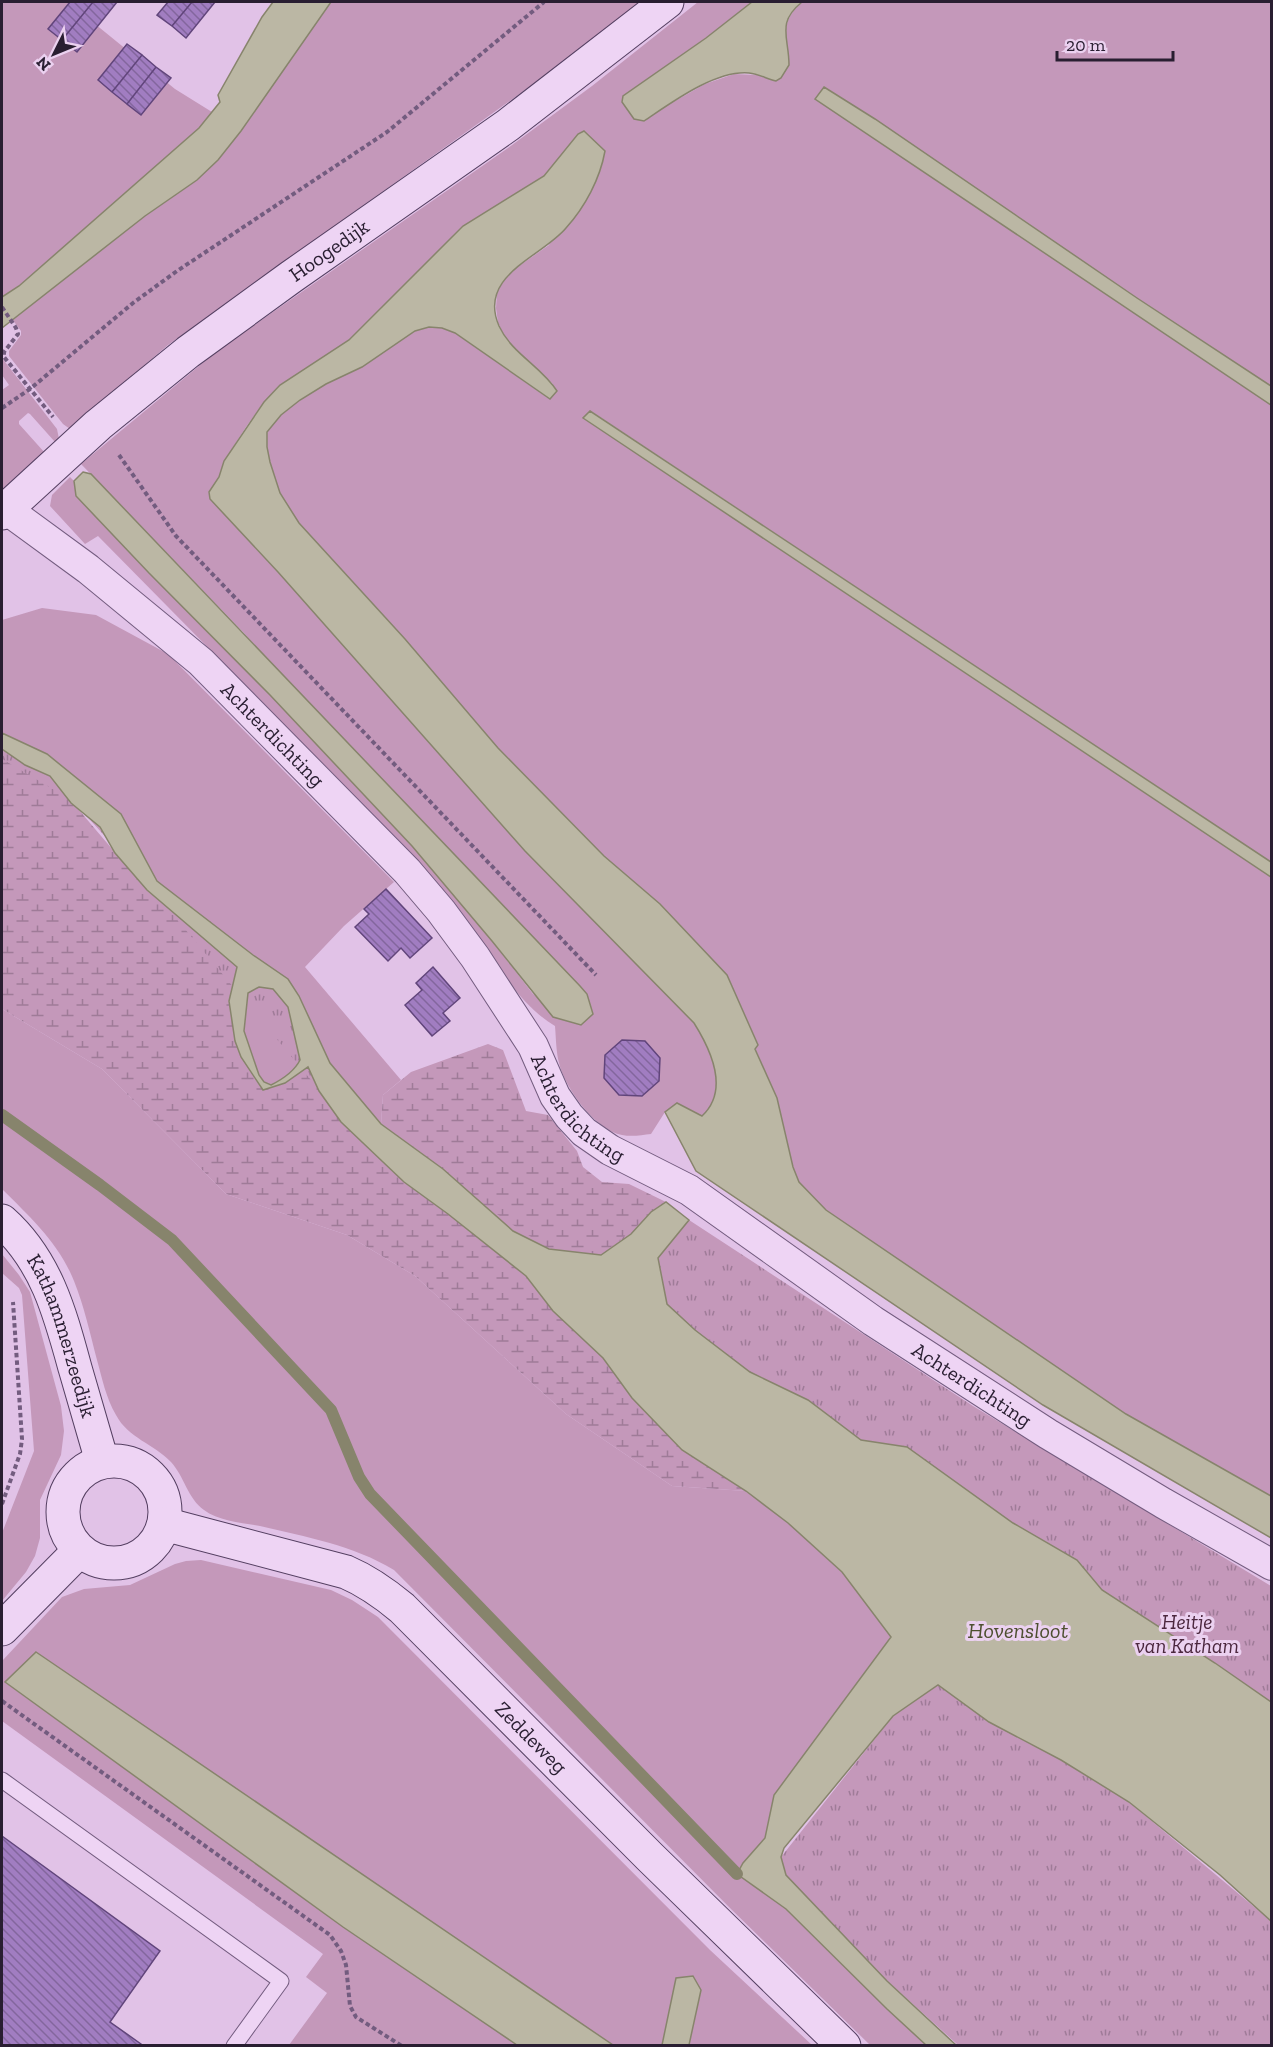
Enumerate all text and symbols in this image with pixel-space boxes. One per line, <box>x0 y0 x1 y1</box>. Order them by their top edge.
north arrow <box>24 24 84 84</box>
scale bar <box>1057 24 1172 62</box>
text: 20 m <box>1066 34 1106 56</box>
text: N <box>32 53 54 75</box>
street label: Hoogedijk <box>284 213 374 287</box>
street label: Achterdichting <box>216 677 330 792</box>
street label: Achterdichting <box>526 1050 629 1168</box>
street label: Kathammerzeedijk <box>22 1249 102 1420</box>
street label: Achterdichting <box>908 1337 1037 1432</box>
park label: Heitje van Katham <box>1135 1609 1239 1658</box>
water label: Hovensloot <box>968 1617 1069 1644</box>
street label: Zeddeweg <box>490 1696 573 1779</box>

